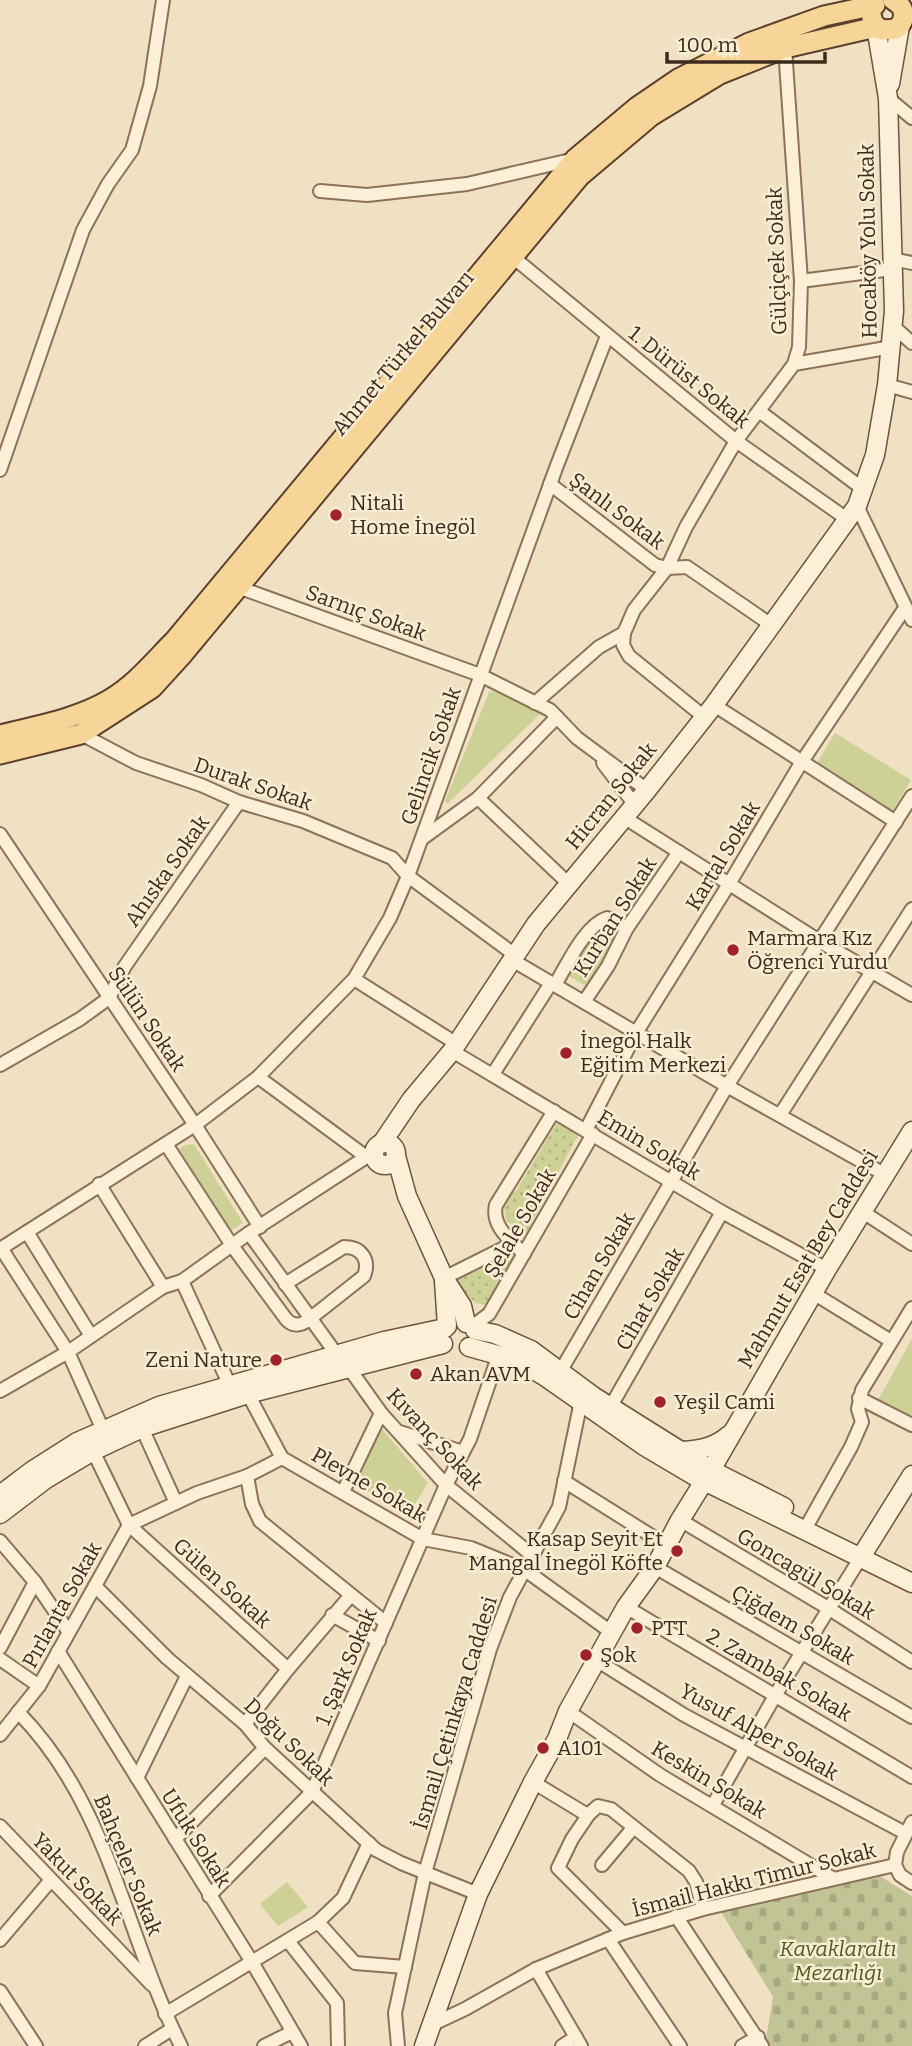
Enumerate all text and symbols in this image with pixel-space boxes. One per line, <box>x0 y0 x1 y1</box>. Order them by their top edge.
scale bar <box>667 21 824 65</box>
text: 100 m <box>678 32 738 58</box>
street label: Hocaköy Yolu Sokak <box>853 143 883 339</box>
street label: Gülçiçek Sokak <box>761 186 793 335</box>
street label: Ahmet Türkel Bulvarı <box>327 265 479 441</box>
street label: 1. Dürüst Sokak <box>623 320 755 434</box>
street label: Şanlı Sokak <box>564 467 670 555</box>
place label: Nitali Home İnegöl <box>350 490 476 540</box>
marker: Nitali Home İnegöl <box>328 507 344 523</box>
street label: Sarnıç Sokak <box>302 579 430 647</box>
street label: Gelincik Sokak <box>395 683 467 829</box>
street label: Hicran Sokak <box>560 737 662 855</box>
street label: Durak Sokak <box>191 752 316 816</box>
street label: Kartal Sokak <box>680 797 766 915</box>
street label: Ahıska Sokak <box>119 810 215 932</box>
street label: Kurban Sokak <box>568 852 662 982</box>
place label: Marmara Kız Öğrenci Yurdu <box>747 925 888 975</box>
marker: Marmara Kız Öğrenci Yurdu <box>725 942 741 958</box>
street label: Sülün Sokak <box>102 962 192 1076</box>
place label: İnegöl Halk Eğitim Merkezi <box>580 1028 726 1078</box>
marker: İnegöl Halk Eğitim Merkezi <box>558 1045 574 1061</box>
street label: Emin Sokak <box>593 1104 705 1186</box>
street label: Mahmut Esat Bey Caddesi <box>732 1145 884 1373</box>
street label: Şelale Sokak <box>478 1164 562 1282</box>
street label: Cihan Sokak <box>558 1207 640 1325</box>
street label: Cihat Sokak <box>610 1243 690 1355</box>
place label: Zeni Nature <box>145 1347 262 1373</box>
marker: Zeni Nature <box>268 1352 284 1368</box>
place label: Akan AVM <box>430 1361 531 1387</box>
marker: Akan AVM <box>408 1366 424 1382</box>
street label: Kıvanç Sokak <box>381 1383 489 1495</box>
place label: Yeşil Cami <box>674 1389 775 1415</box>
marker: Yeşil Cami <box>652 1394 668 1410</box>
street label: Plevne Sokak <box>307 1442 431 1528</box>
street label: Goncagül Sokak <box>732 1522 880 1626</box>
place label: Kasap Seyit Et Mangal İnegöl Köfte <box>468 1526 663 1576</box>
street label: Gülen Sokak <box>168 1532 276 1634</box>
street label: Pırlanta Sokak <box>17 1537 107 1673</box>
marker: Kasap Seyit Et Mangal İnegöl Köfte <box>669 1543 685 1559</box>
street label: Çiğdem Sokak <box>727 1579 859 1671</box>
street label: İsmail Çetinkaya Caddesi <box>407 1593 503 1833</box>
street label: 1. Şark Sokak <box>310 1604 382 1730</box>
place label: PTT <box>651 1615 687 1641</box>
marker: PTT <box>629 1620 645 1636</box>
street label: 2. Zambak Sokak <box>702 1623 856 1727</box>
place label: Şok <box>600 1642 636 1668</box>
marker: Şok <box>578 1647 594 1663</box>
street label: Yusuf Alper Sokak <box>675 1678 843 1786</box>
street label: Doğu Sokak <box>239 1693 339 1791</box>
place label: A101 <box>557 1735 603 1761</box>
street label: Keskin Sokak <box>647 1735 771 1825</box>
marker: A101 <box>535 1740 551 1756</box>
street label: Ufuk Sokak <box>155 1784 237 1892</box>
street label: Bahçeler Sokak <box>88 1791 168 1939</box>
street label: Yakut Sokak <box>26 1827 128 1931</box>
street label: İsmail Hakkı Timur Sokak <box>629 1837 879 1923</box>
park label: Kavaklaraltı Mezarlığı <box>780 1936 896 1986</box>

